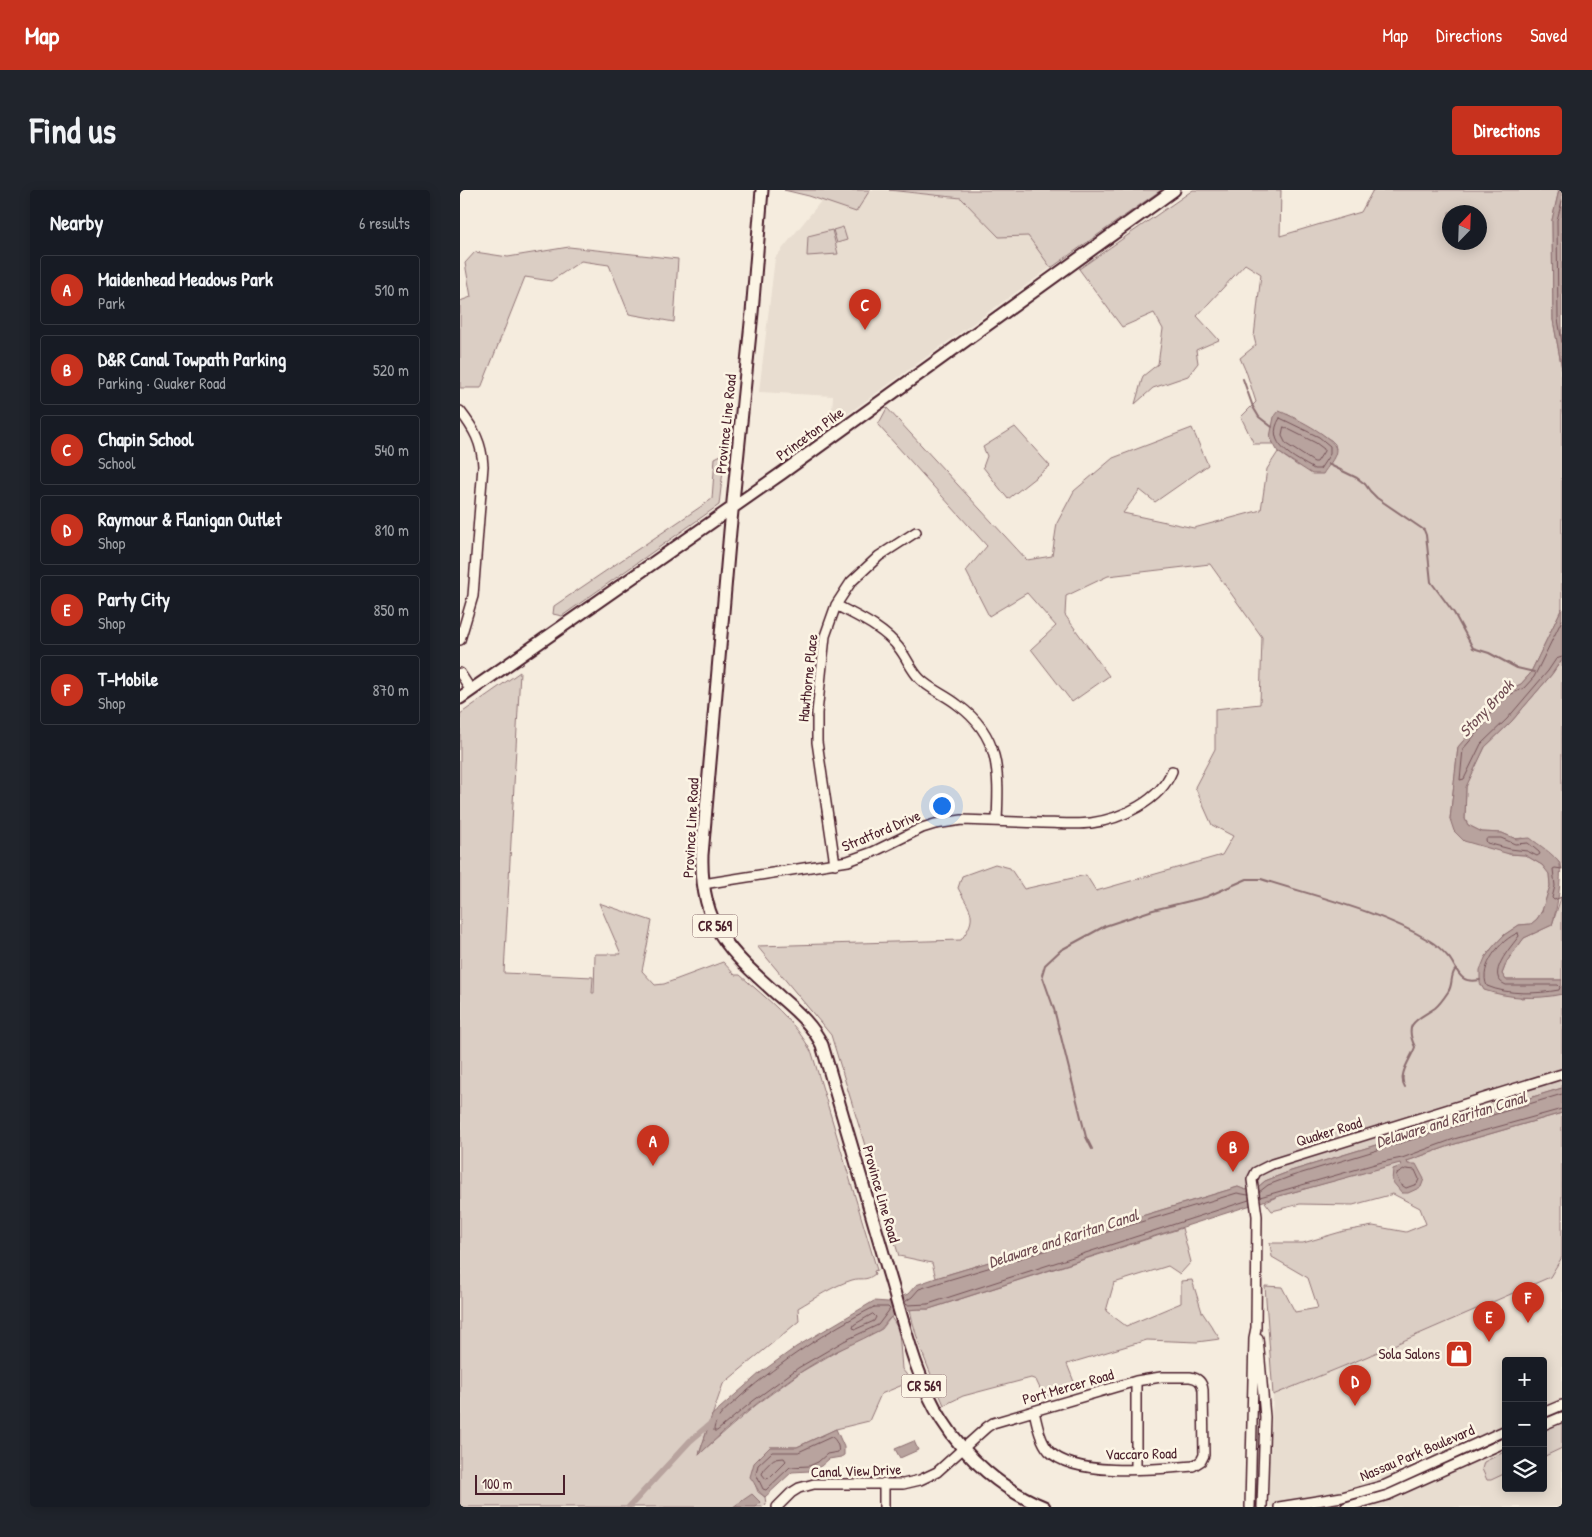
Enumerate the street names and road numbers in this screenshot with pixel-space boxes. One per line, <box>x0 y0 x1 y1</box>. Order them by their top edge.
street label: Province Line Road <box>710 373 741 475</box>
street label: Princeton Pike <box>772 402 848 465</box>
street label: Hawthorne Place <box>792 633 823 723</box>
street label: Province Line Road <box>677 777 704 879</box>
street label: Stratford Drive <box>838 805 923 857</box>
road number: CR 569 <box>692 914 738 938</box>
street label: Quaker Road <box>1293 1112 1364 1151</box>
street label: Province Line Road <box>858 1143 905 1245</box>
street label: Port Mercer Road <box>1020 1363 1116 1410</box>
road number: CR 569 <box>902 1374 946 1398</box>
street label: Nassau Park Boulevard <box>1356 1419 1477 1486</box>
street label: Vaccaro Road <box>1105 1442 1177 1465</box>
street label: Canal View Drive <box>810 1458 902 1483</box>

